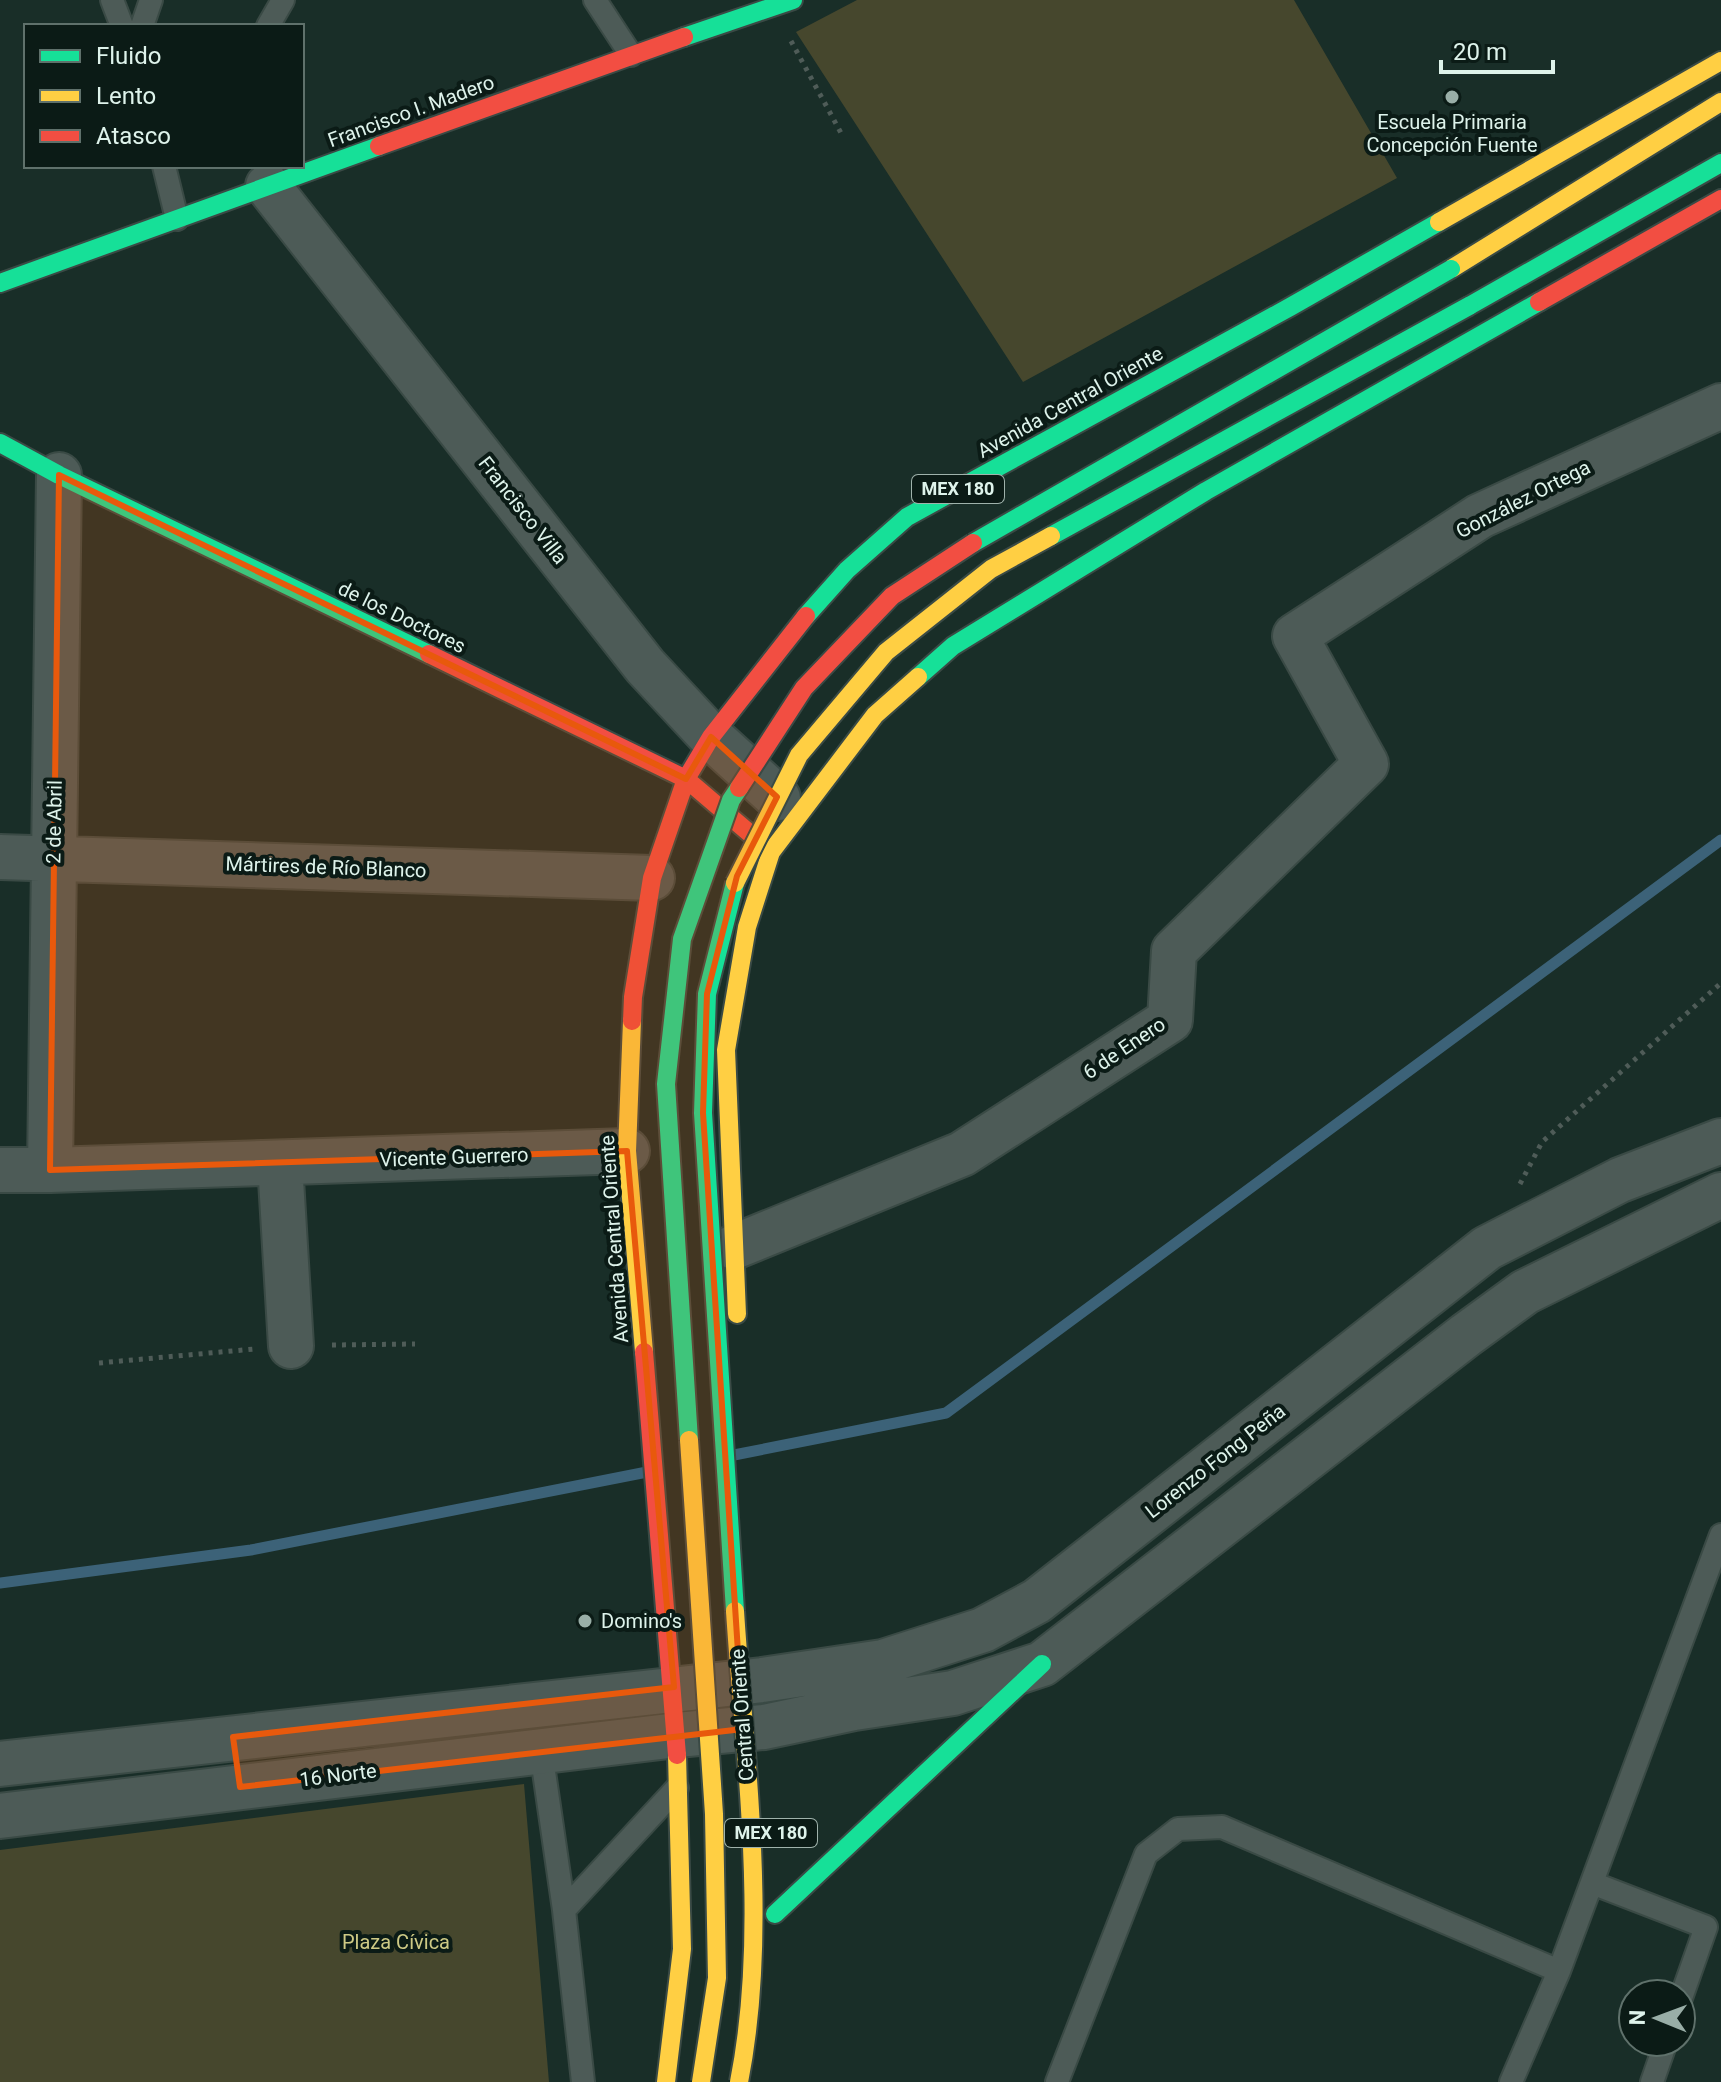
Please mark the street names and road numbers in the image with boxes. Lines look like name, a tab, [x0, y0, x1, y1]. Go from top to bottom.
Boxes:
street label: Francisco I. Madero	[324, 70, 498, 152]
street label: Avenida Central Oriente	[973, 341, 1167, 463]
street label: Francisco Villa	[474, 451, 572, 569]
street label: González Ortega	[1452, 455, 1594, 543]
road number: MEX 180	[912, 475, 1004, 503]
street label: de los Doctores	[334, 576, 470, 658]
street label: 2 de Abril	[41, 780, 67, 864]
street label: Mártires de Río Blanco	[225, 851, 427, 883]
street label: 6 de Enero	[1078, 1012, 1170, 1084]
street label: Avenida Central Oriente	[595, 1134, 633, 1344]
street label: Vicente Guerrero	[379, 1142, 529, 1172]
street label: Lorenzo Fong Peña	[1140, 1399, 1290, 1523]
street label: Central Oriente	[725, 1648, 759, 1782]
street label: 16 Norte	[298, 1758, 378, 1792]
road number: MEX 180	[725, 1819, 817, 1847]

